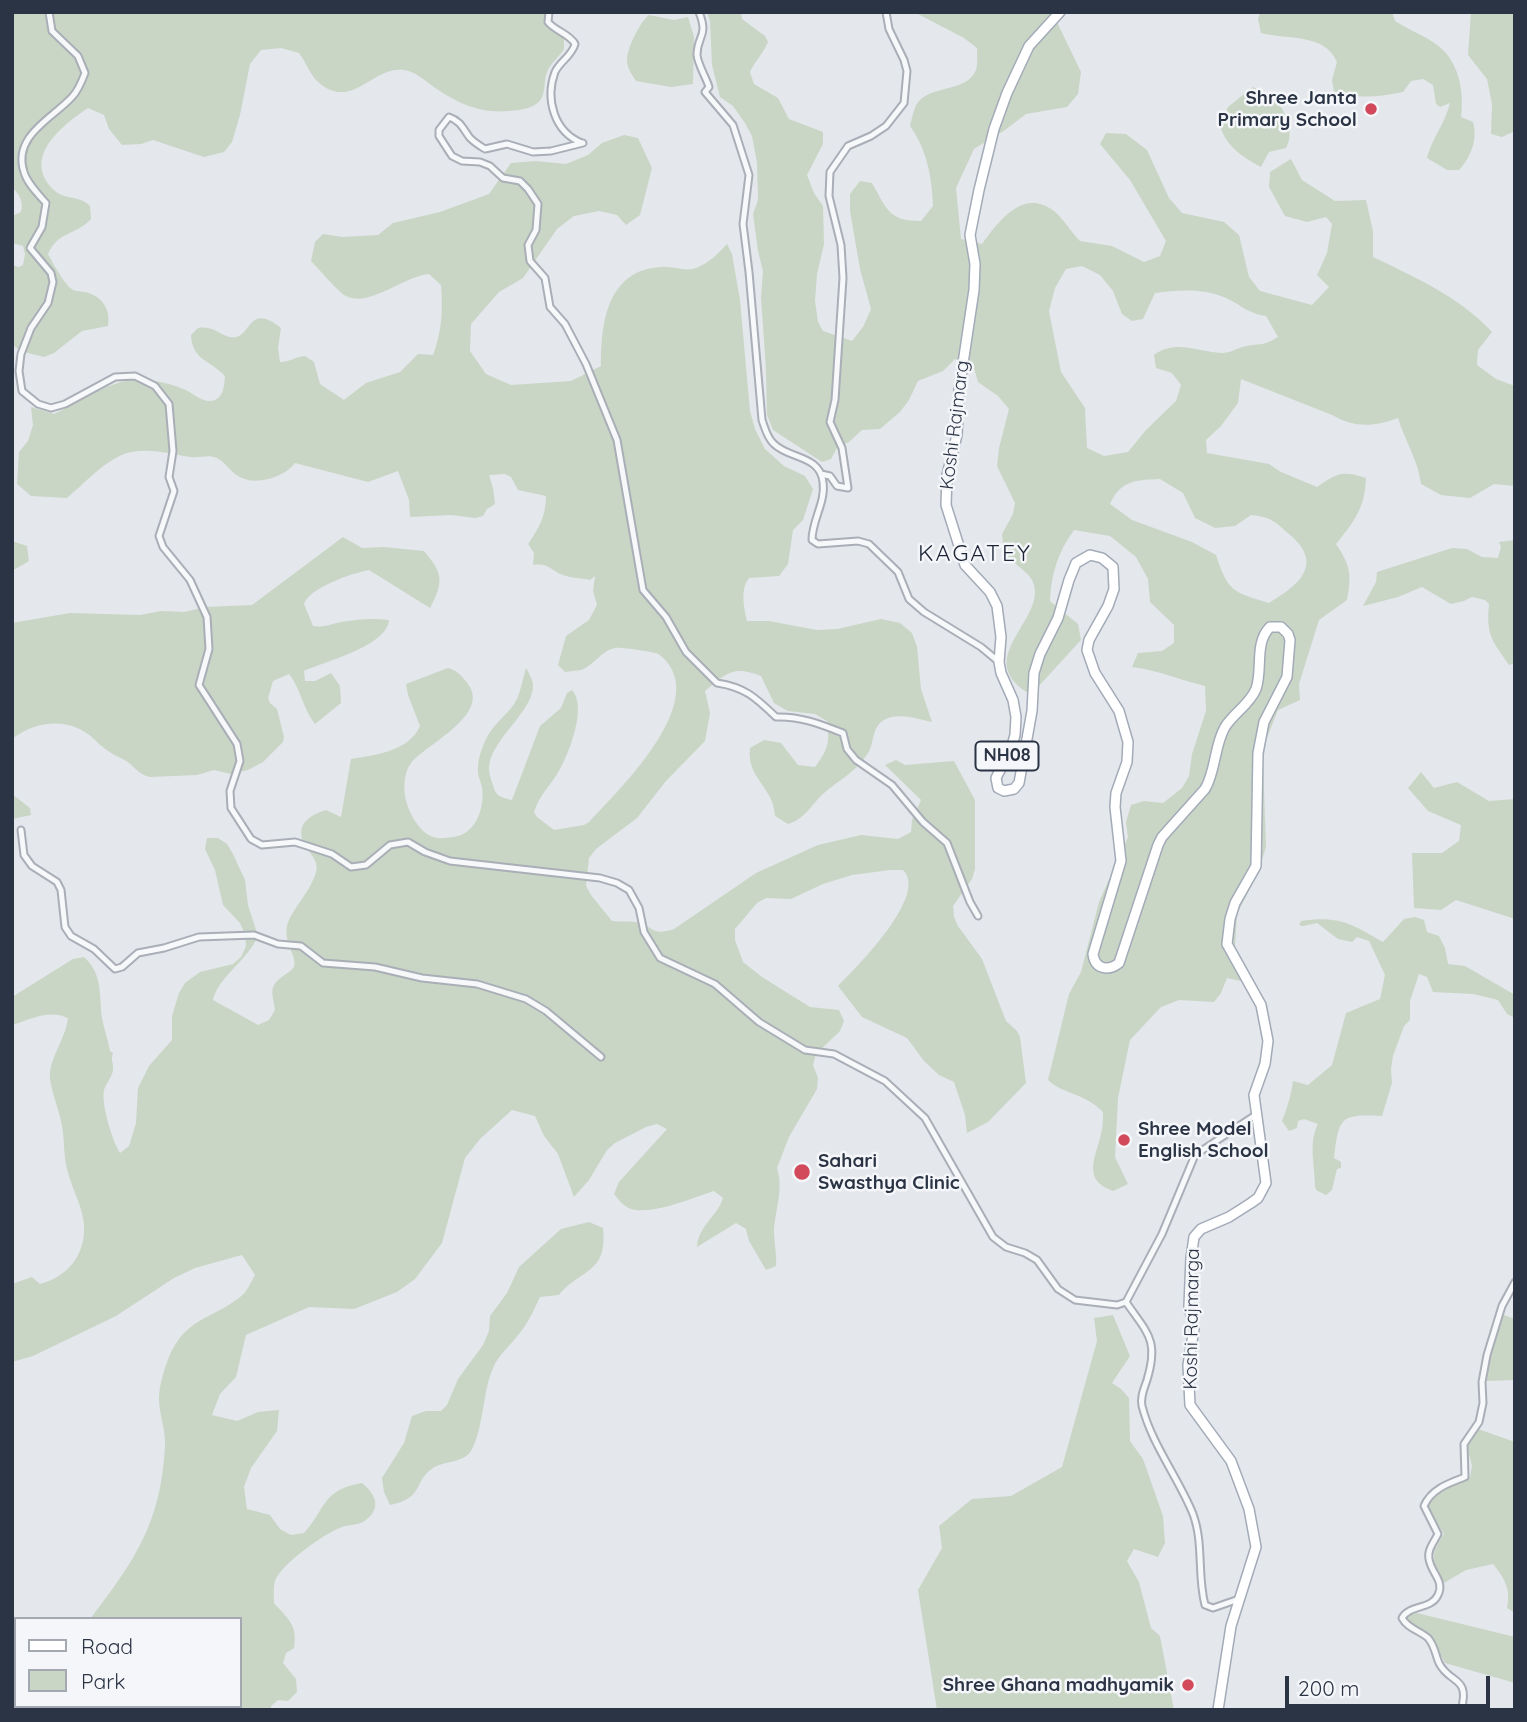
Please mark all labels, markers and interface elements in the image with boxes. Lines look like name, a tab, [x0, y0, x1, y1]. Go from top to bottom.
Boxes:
place label: Shree Janta Primary School	[1217, 87, 1357, 131]
marker: Shree Janta Primary School	[1363, 101, 1379, 117]
street label: Koshi Rajmarg	[936, 359, 974, 491]
district label: KAGATEY	[919, 540, 1031, 568]
road number: NH08	[976, 742, 1038, 770]
place label: Shree Model English School	[1138, 1118, 1269, 1162]
marker: Shree Model English School	[1116, 1132, 1132, 1148]
place label: Sahari Swasthya Clinic	[818, 1150, 960, 1194]
marker: Sahari Swasthya Clinic	[792, 1162, 812, 1182]
street label: Koshi Rajmarga	[1179, 1248, 1205, 1390]
legend	[14, 1617, 242, 1708]
text: Road	[81, 1633, 133, 1659]
scale bar	[1289, 1662, 1494, 1706]
text: Park	[81, 1668, 125, 1694]
place label: Shree Ghana madhyamik	[943, 1674, 1174, 1696]
text: 200 m	[1298, 1675, 1360, 1701]
marker: Shree Ghana madhyamik	[1180, 1677, 1196, 1693]

